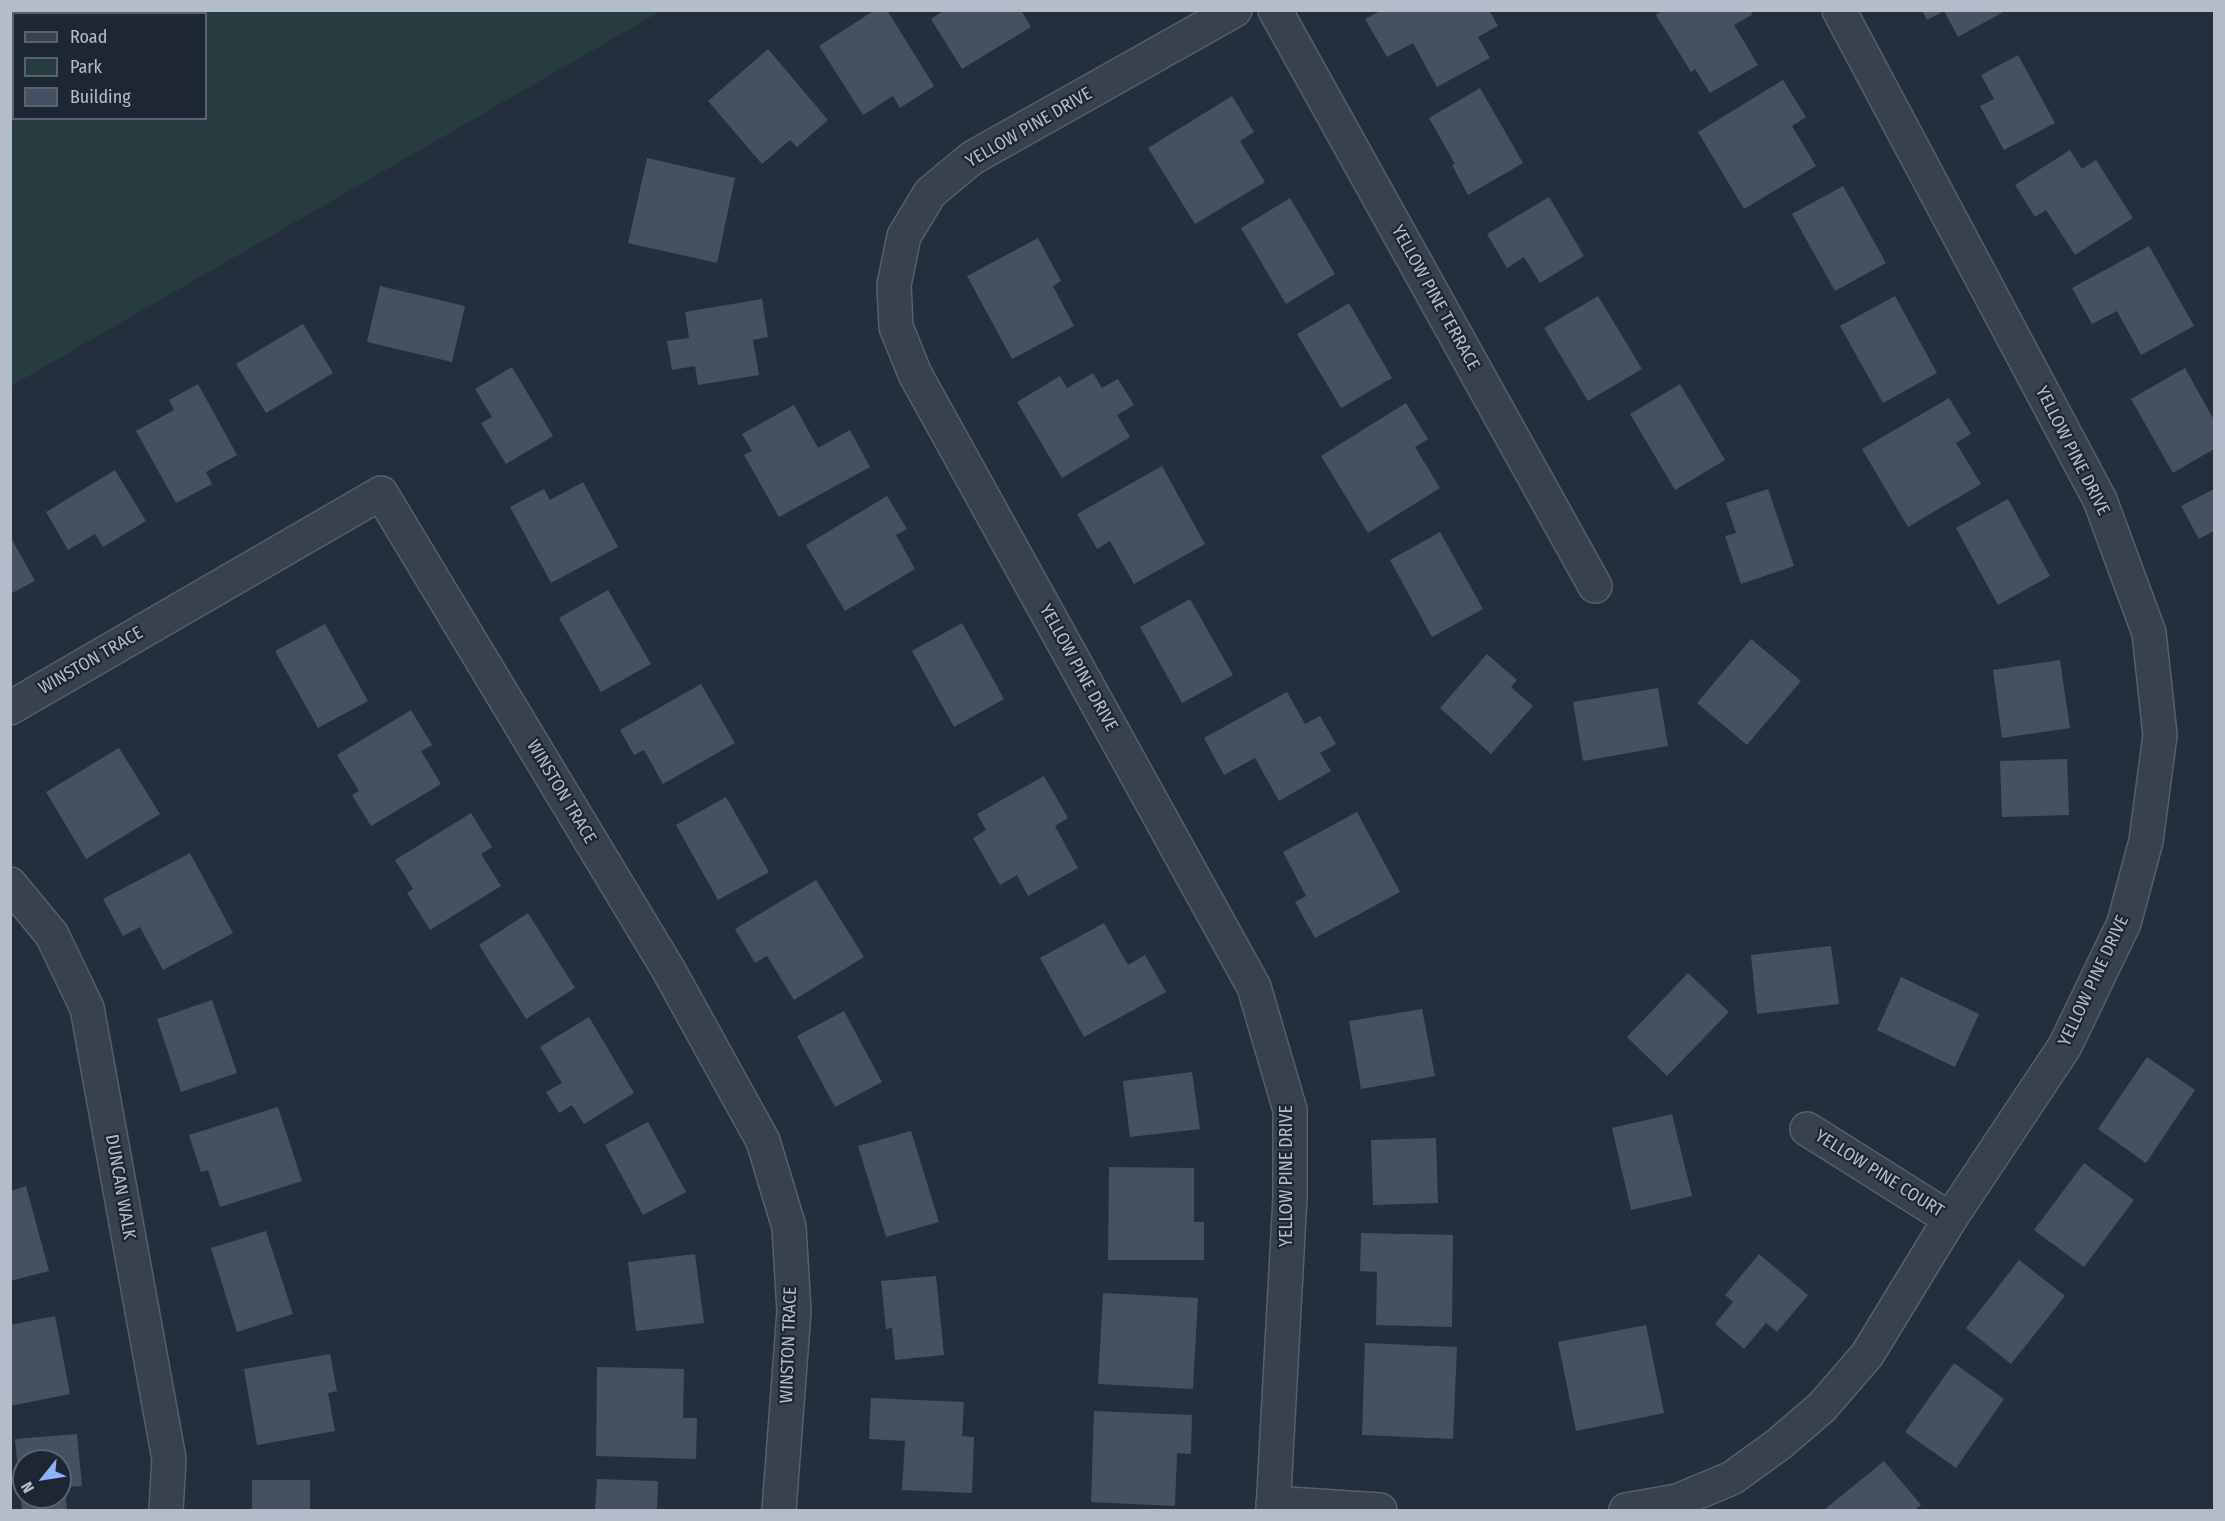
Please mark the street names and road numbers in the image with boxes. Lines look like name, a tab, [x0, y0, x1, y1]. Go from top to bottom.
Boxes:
street label: YELLOW PINE DRIVE	[962, 83, 1096, 173]
street label: YELLOW PINE TERRACE	[1386, 222, 1484, 374]
street label: YELLOW PINE DRIVE	[2030, 383, 2114, 519]
street label: YELLOW PINE DRIVE	[1034, 601, 1122, 735]
street label: WINSTON TRACE	[35, 622, 147, 700]
street label: WINSTON TRACE	[522, 736, 600, 848]
street label: YELLOW PINE DRIVE	[2054, 912, 2134, 1050]
street label: YELLOW PINE DRIVE	[1276, 1105, 1298, 1247]
street label: YELLOW PINE COURT	[1811, 1126, 1947, 1222]
street label: DUNCAN WALK	[100, 1133, 140, 1241]
street label: WINSTON TRACE	[776, 1286, 802, 1404]

